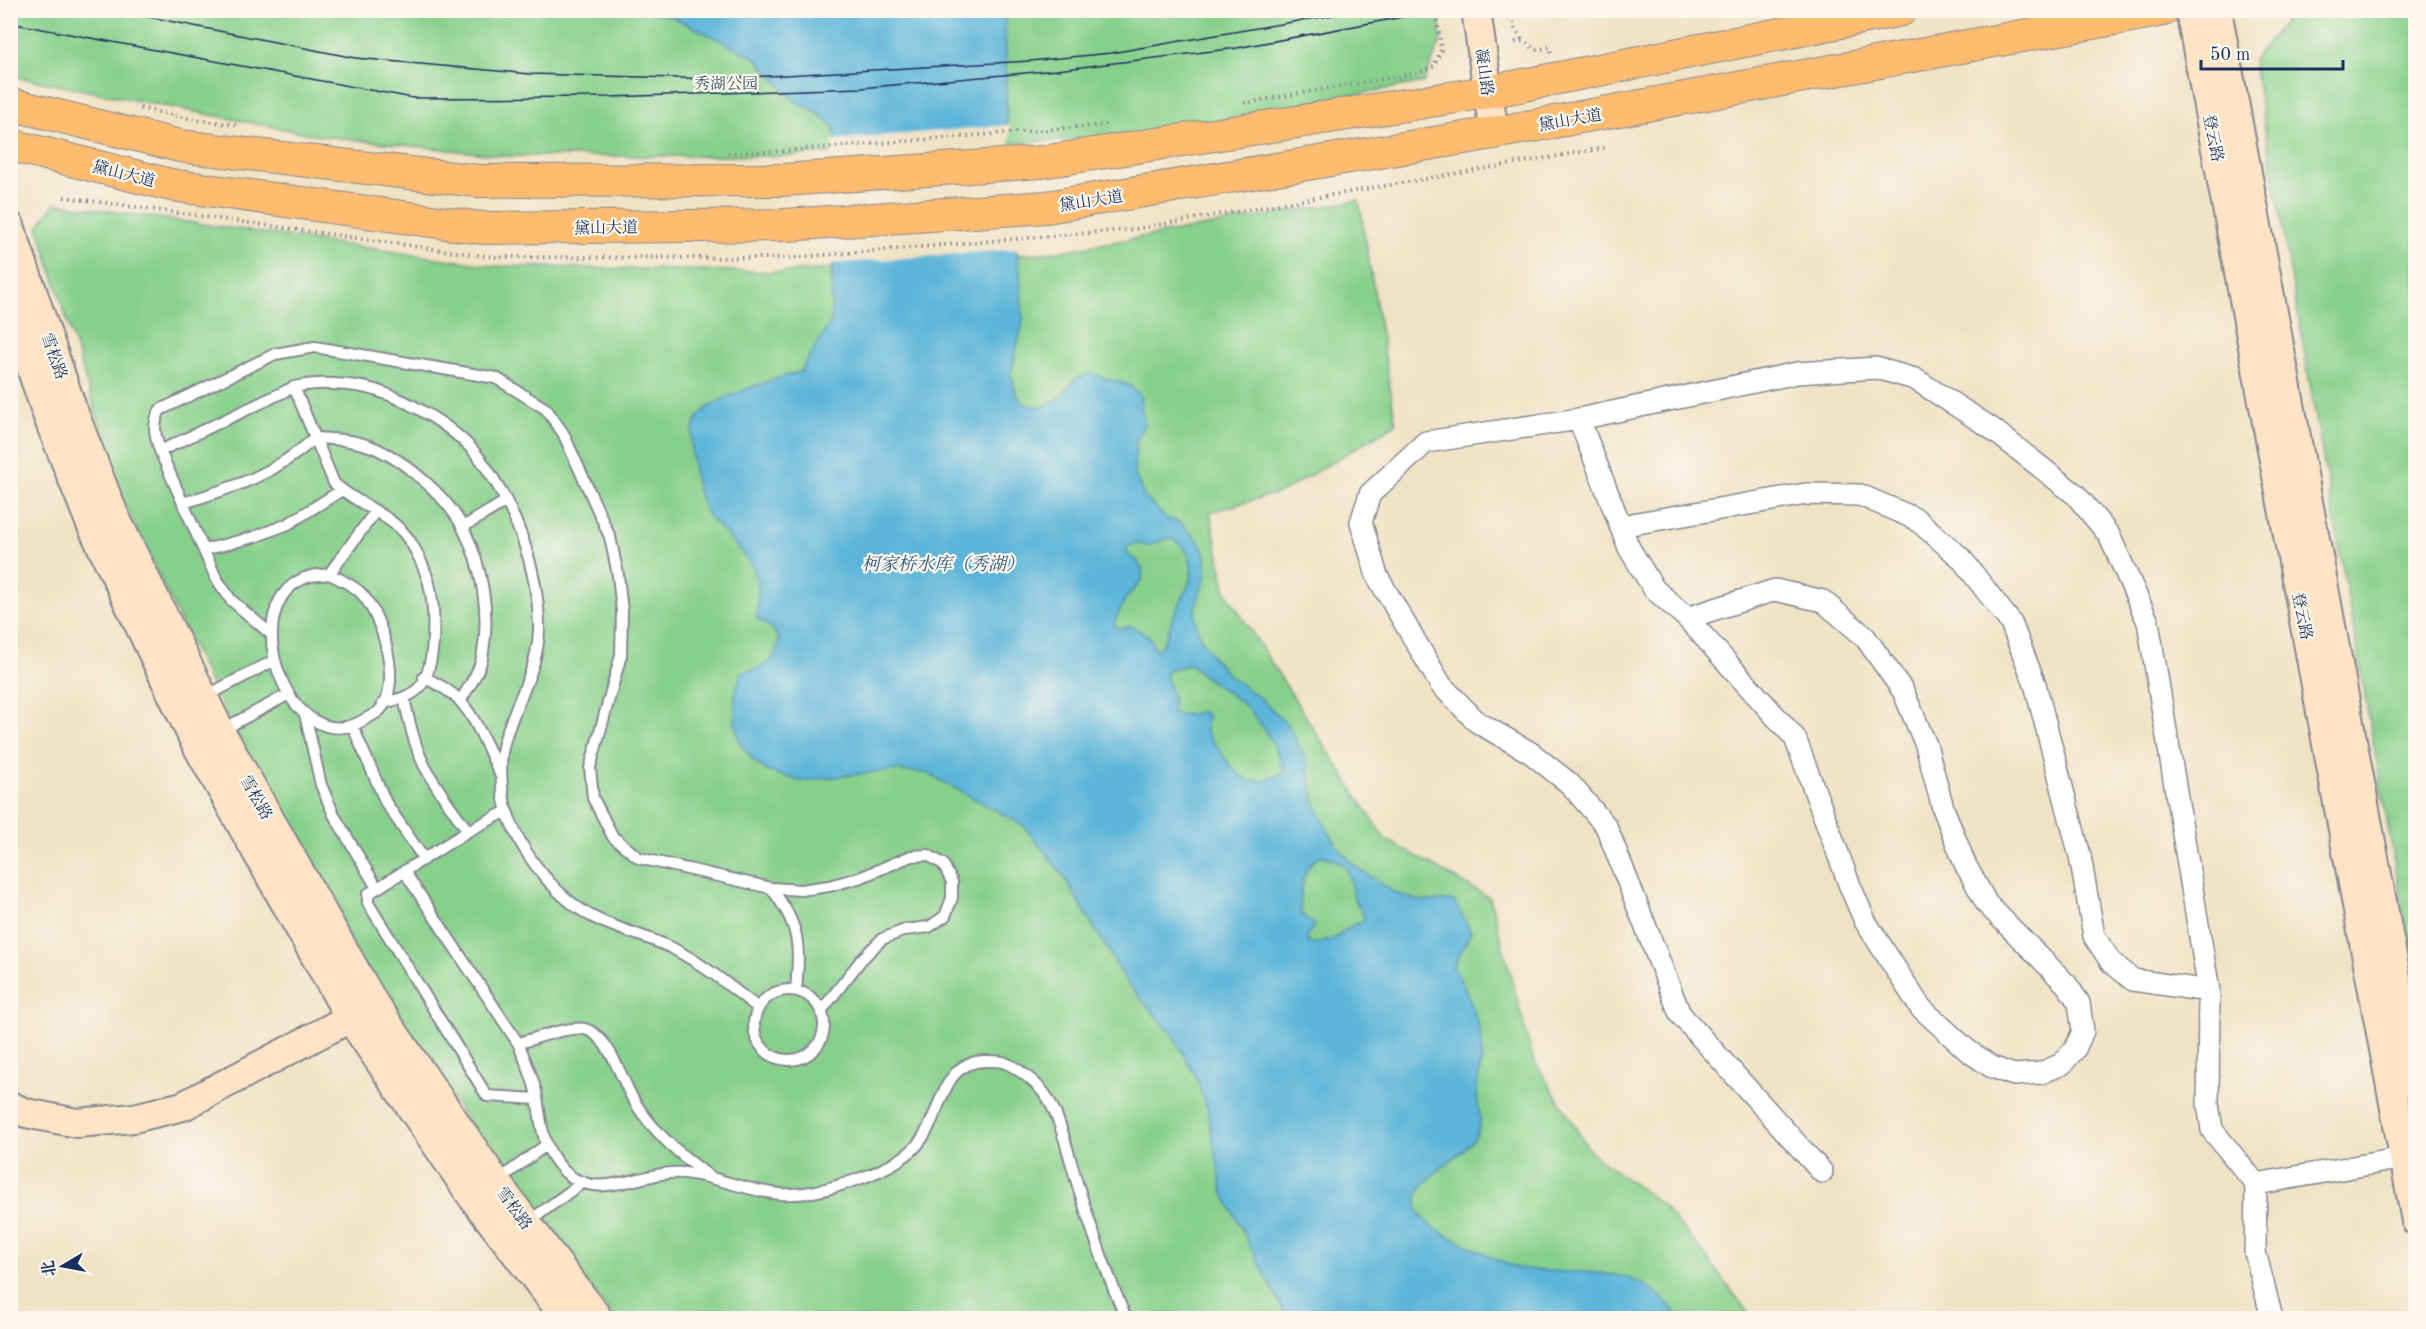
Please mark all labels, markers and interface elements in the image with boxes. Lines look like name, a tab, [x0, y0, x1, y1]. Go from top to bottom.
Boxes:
scale bar	[2201, 33, 2344, 71]
text: 50 m	[2210, 46, 2250, 64]
street label: 凝山路	[1472, 47, 1496, 97]
park label: 秀湖公园	[694, 75, 758, 93]
street label: 黛山大道	[1537, 106, 1603, 134]
street label: 登云路	[2200, 113, 2226, 163]
street label: 黛山大道	[91, 157, 157, 190]
street label: 黛山大道	[1058, 187, 1124, 215]
street label: 黛山大道	[574, 218, 638, 238]
street label: 雪松路	[38, 331, 70, 382]
water label: 柯家桥水库（秀湖）	[862, 554, 1024, 574]
street label: 登云路	[2289, 591, 2315, 641]
street label: 雪松路	[237, 772, 276, 823]
street label: 雪松路	[493, 1184, 536, 1233]
north arrow	[33, 1236, 93, 1296]
text: 北	[39, 1259, 59, 1278]

